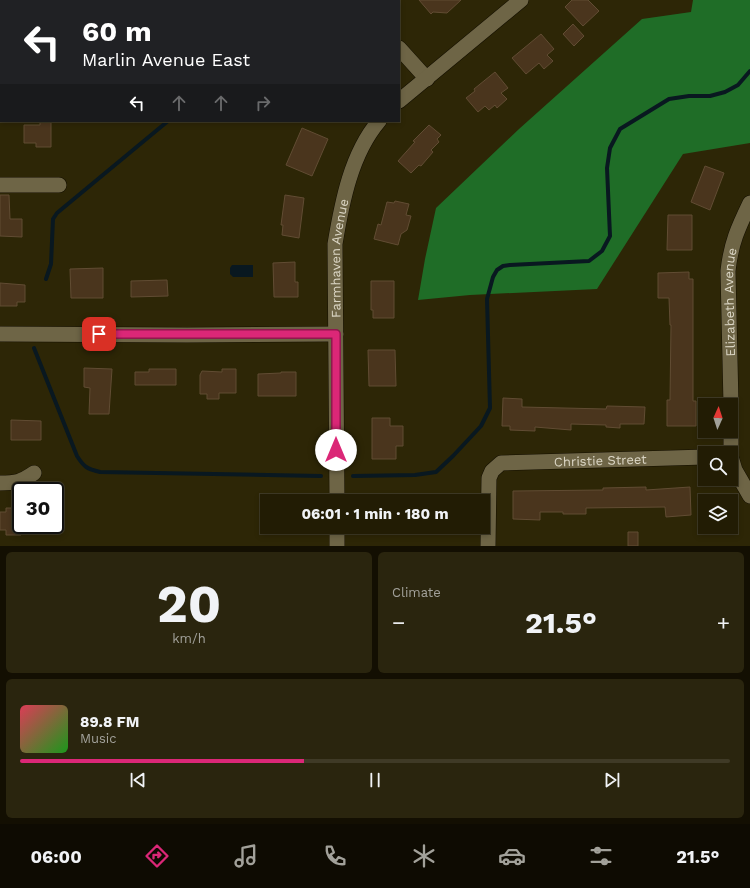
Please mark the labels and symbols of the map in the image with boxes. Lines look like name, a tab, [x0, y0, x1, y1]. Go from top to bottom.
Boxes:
street label: Farmhaven Avenue	[328, 197, 352, 318]
street label: Elizabeth Avenue	[721, 246, 740, 357]
pin	[82, 317, 116, 351]
north arrow	[698, 398, 738, 438]
position arrow	[315, 429, 357, 471]
street label: Christie Street	[554, 452, 647, 469]
speed limit sign: 30	[12, 482, 64, 534]

